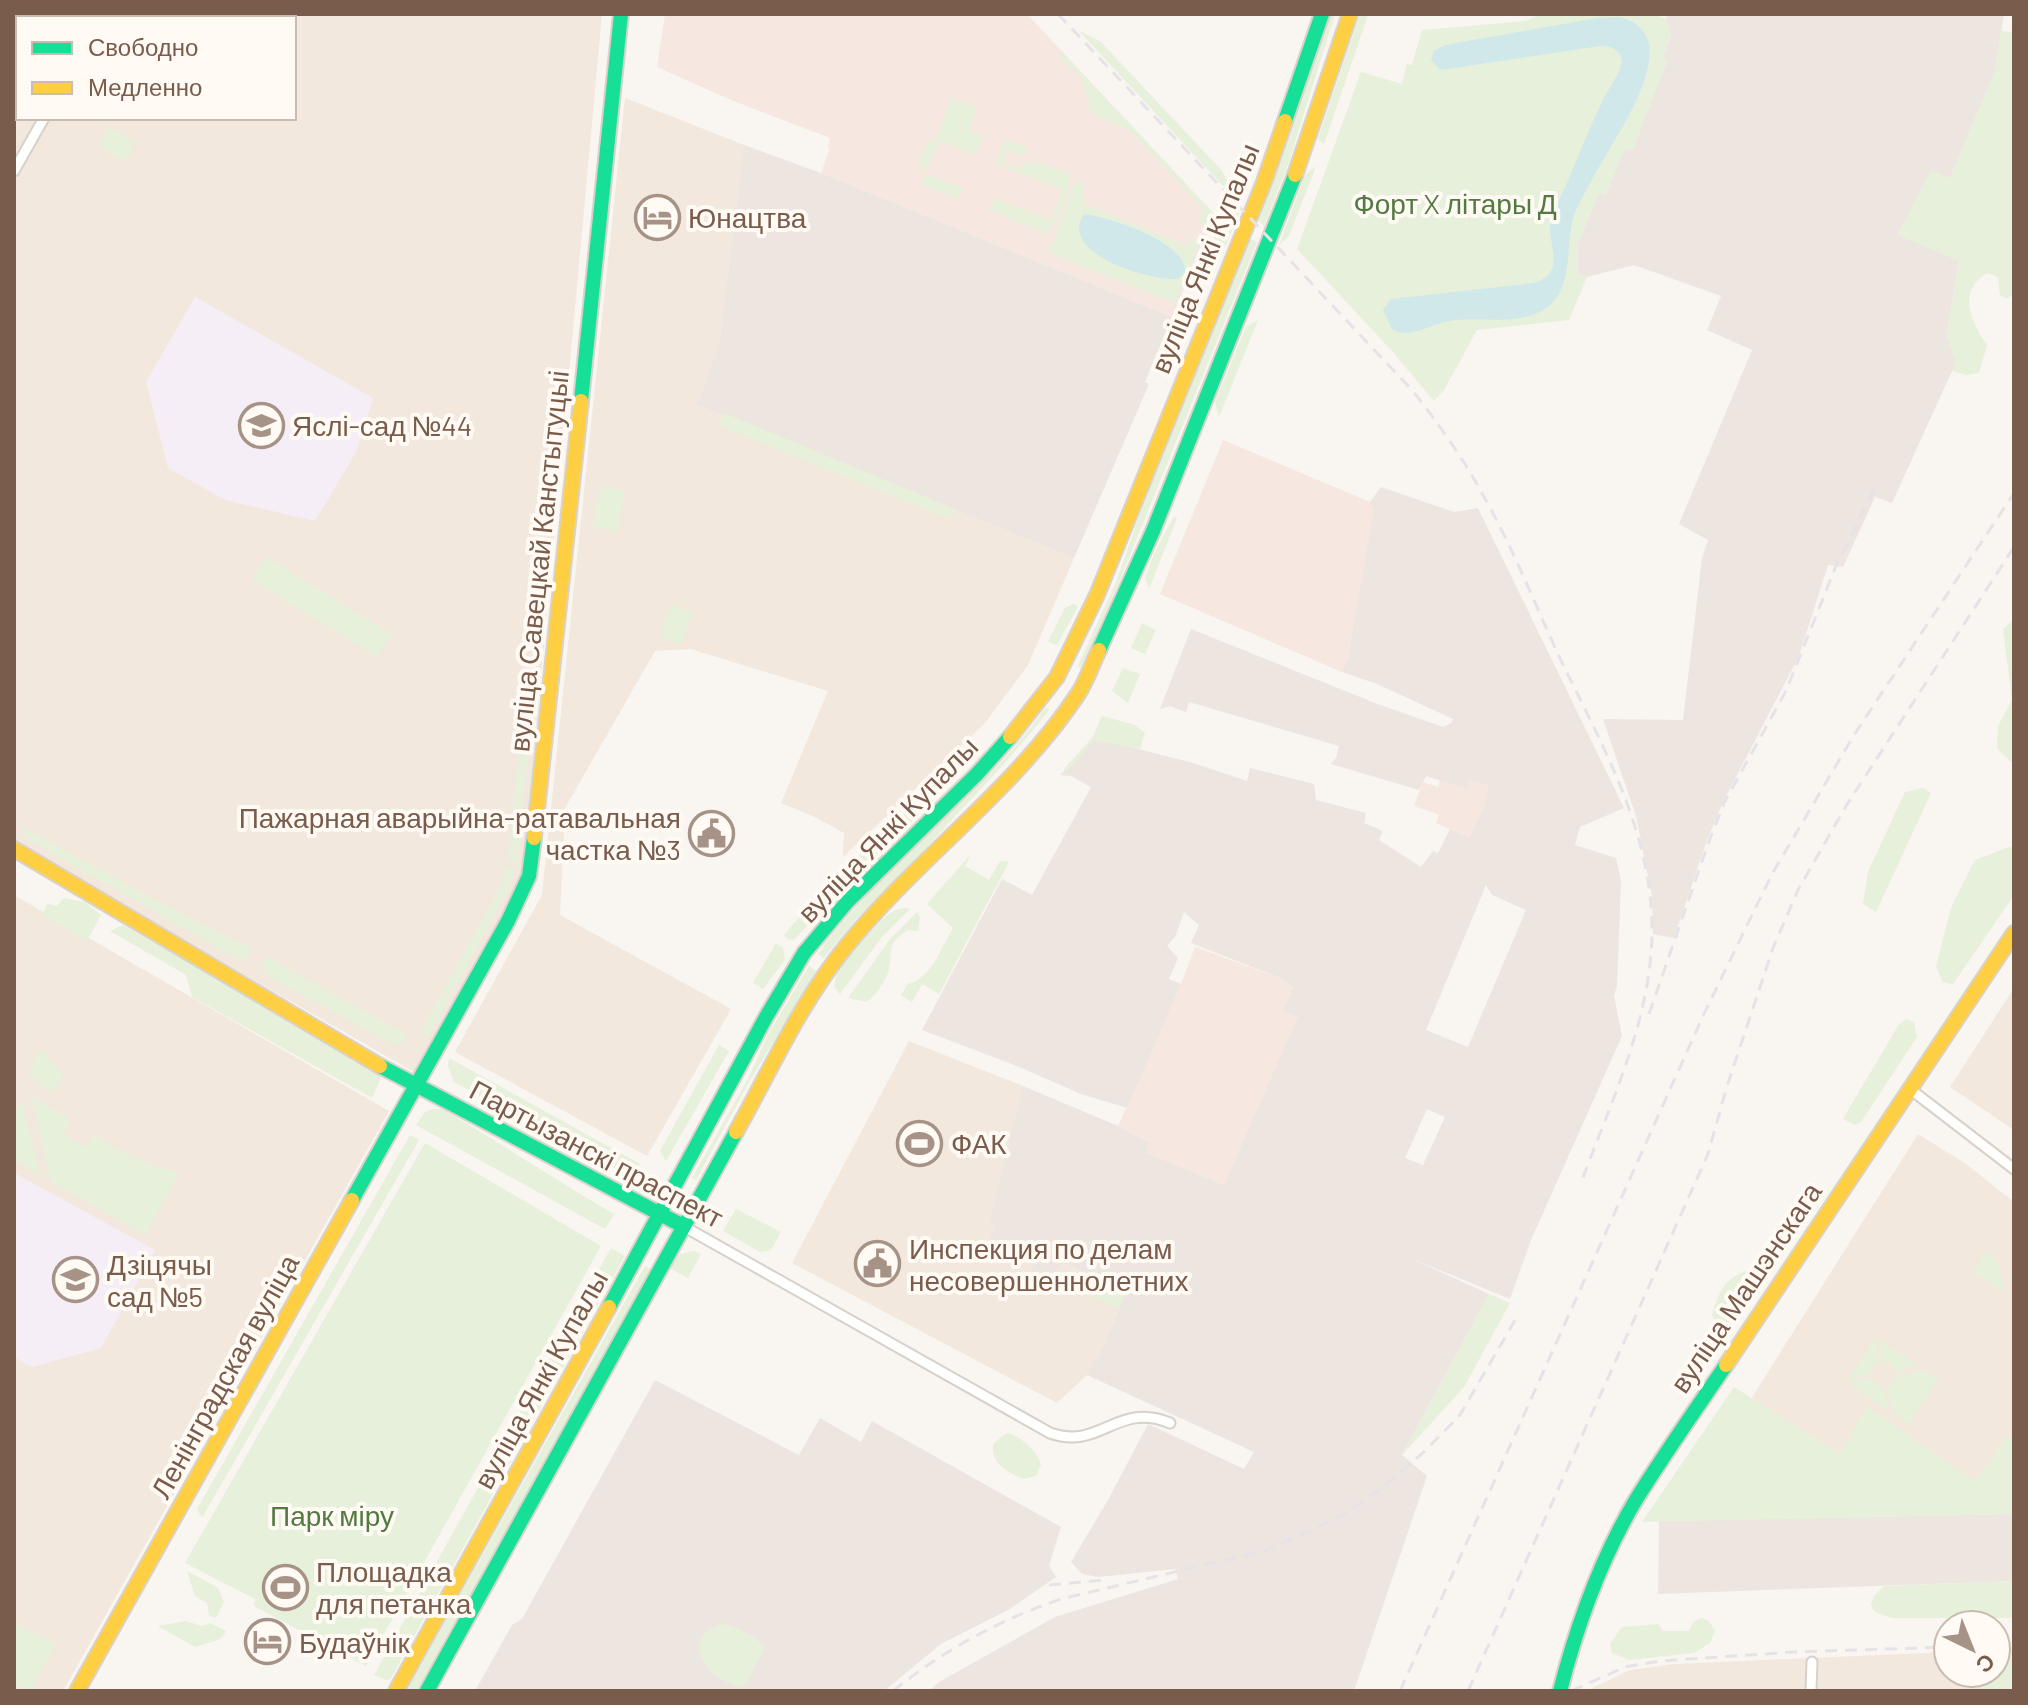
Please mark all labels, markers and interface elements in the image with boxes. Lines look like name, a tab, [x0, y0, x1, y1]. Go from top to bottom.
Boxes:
legend	[16, 16, 296, 120]
text: Свободно	[88, 32, 198, 61]
text: Медленно	[88, 72, 202, 101]
street label: вуліца Янкі Купалы	[1142, 138, 1266, 378]
park label: Форт X літары Д	[1353, 186, 1557, 220]
hotel icon: Юнацтва	[633, 193, 681, 241]
place label: Юнацтва	[688, 200, 807, 234]
street label: вуліца Савецкай Канстытуцыі	[501, 369, 575, 753]
school or university icon: Яслі-сад №44	[237, 401, 285, 449]
place label: Яслі-сад №44	[292, 408, 472, 442]
street label: вуліца Янкі Купалы	[790, 729, 984, 929]
place label: Пажарная аварыйна-ратавальная частка №3	[239, 800, 681, 866]
public building icon: Пажарная аварыйна-ратавальная частка №3	[688, 809, 736, 857]
street label: Партызанскі праспект	[465, 1072, 730, 1234]
sports icon: ФАК	[896, 1119, 944, 1167]
place label: ФАК	[951, 1126, 1007, 1160]
street label: вуліца Машэнскага	[1662, 1175, 1828, 1399]
place label: Инспекция по делам несовершеннолетних	[909, 1231, 1188, 1297]
public building icon: Инспекция по делам несовершеннолетних	[854, 1240, 902, 1288]
place label: Дзіцячы сад №5	[107, 1247, 212, 1313]
street label: Ленінградская вуліца	[143, 1248, 305, 1504]
school or university icon: Дзіцячы сад №5	[52, 1256, 100, 1304]
street label: вуліца Янкі Купалы	[466, 1264, 614, 1494]
park label: Парк міру	[270, 1498, 394, 1532]
place label: Площадка для петанка	[316, 1554, 472, 1620]
sports icon: Площадка для петанка	[261, 1563, 309, 1611]
north arrow	[1932, 1609, 2012, 1689]
hotel icon: Будаўнік	[244, 1618, 292, 1666]
place label: Будаўнік	[299, 1625, 410, 1659]
text: С	[1972, 1649, 2001, 1679]

